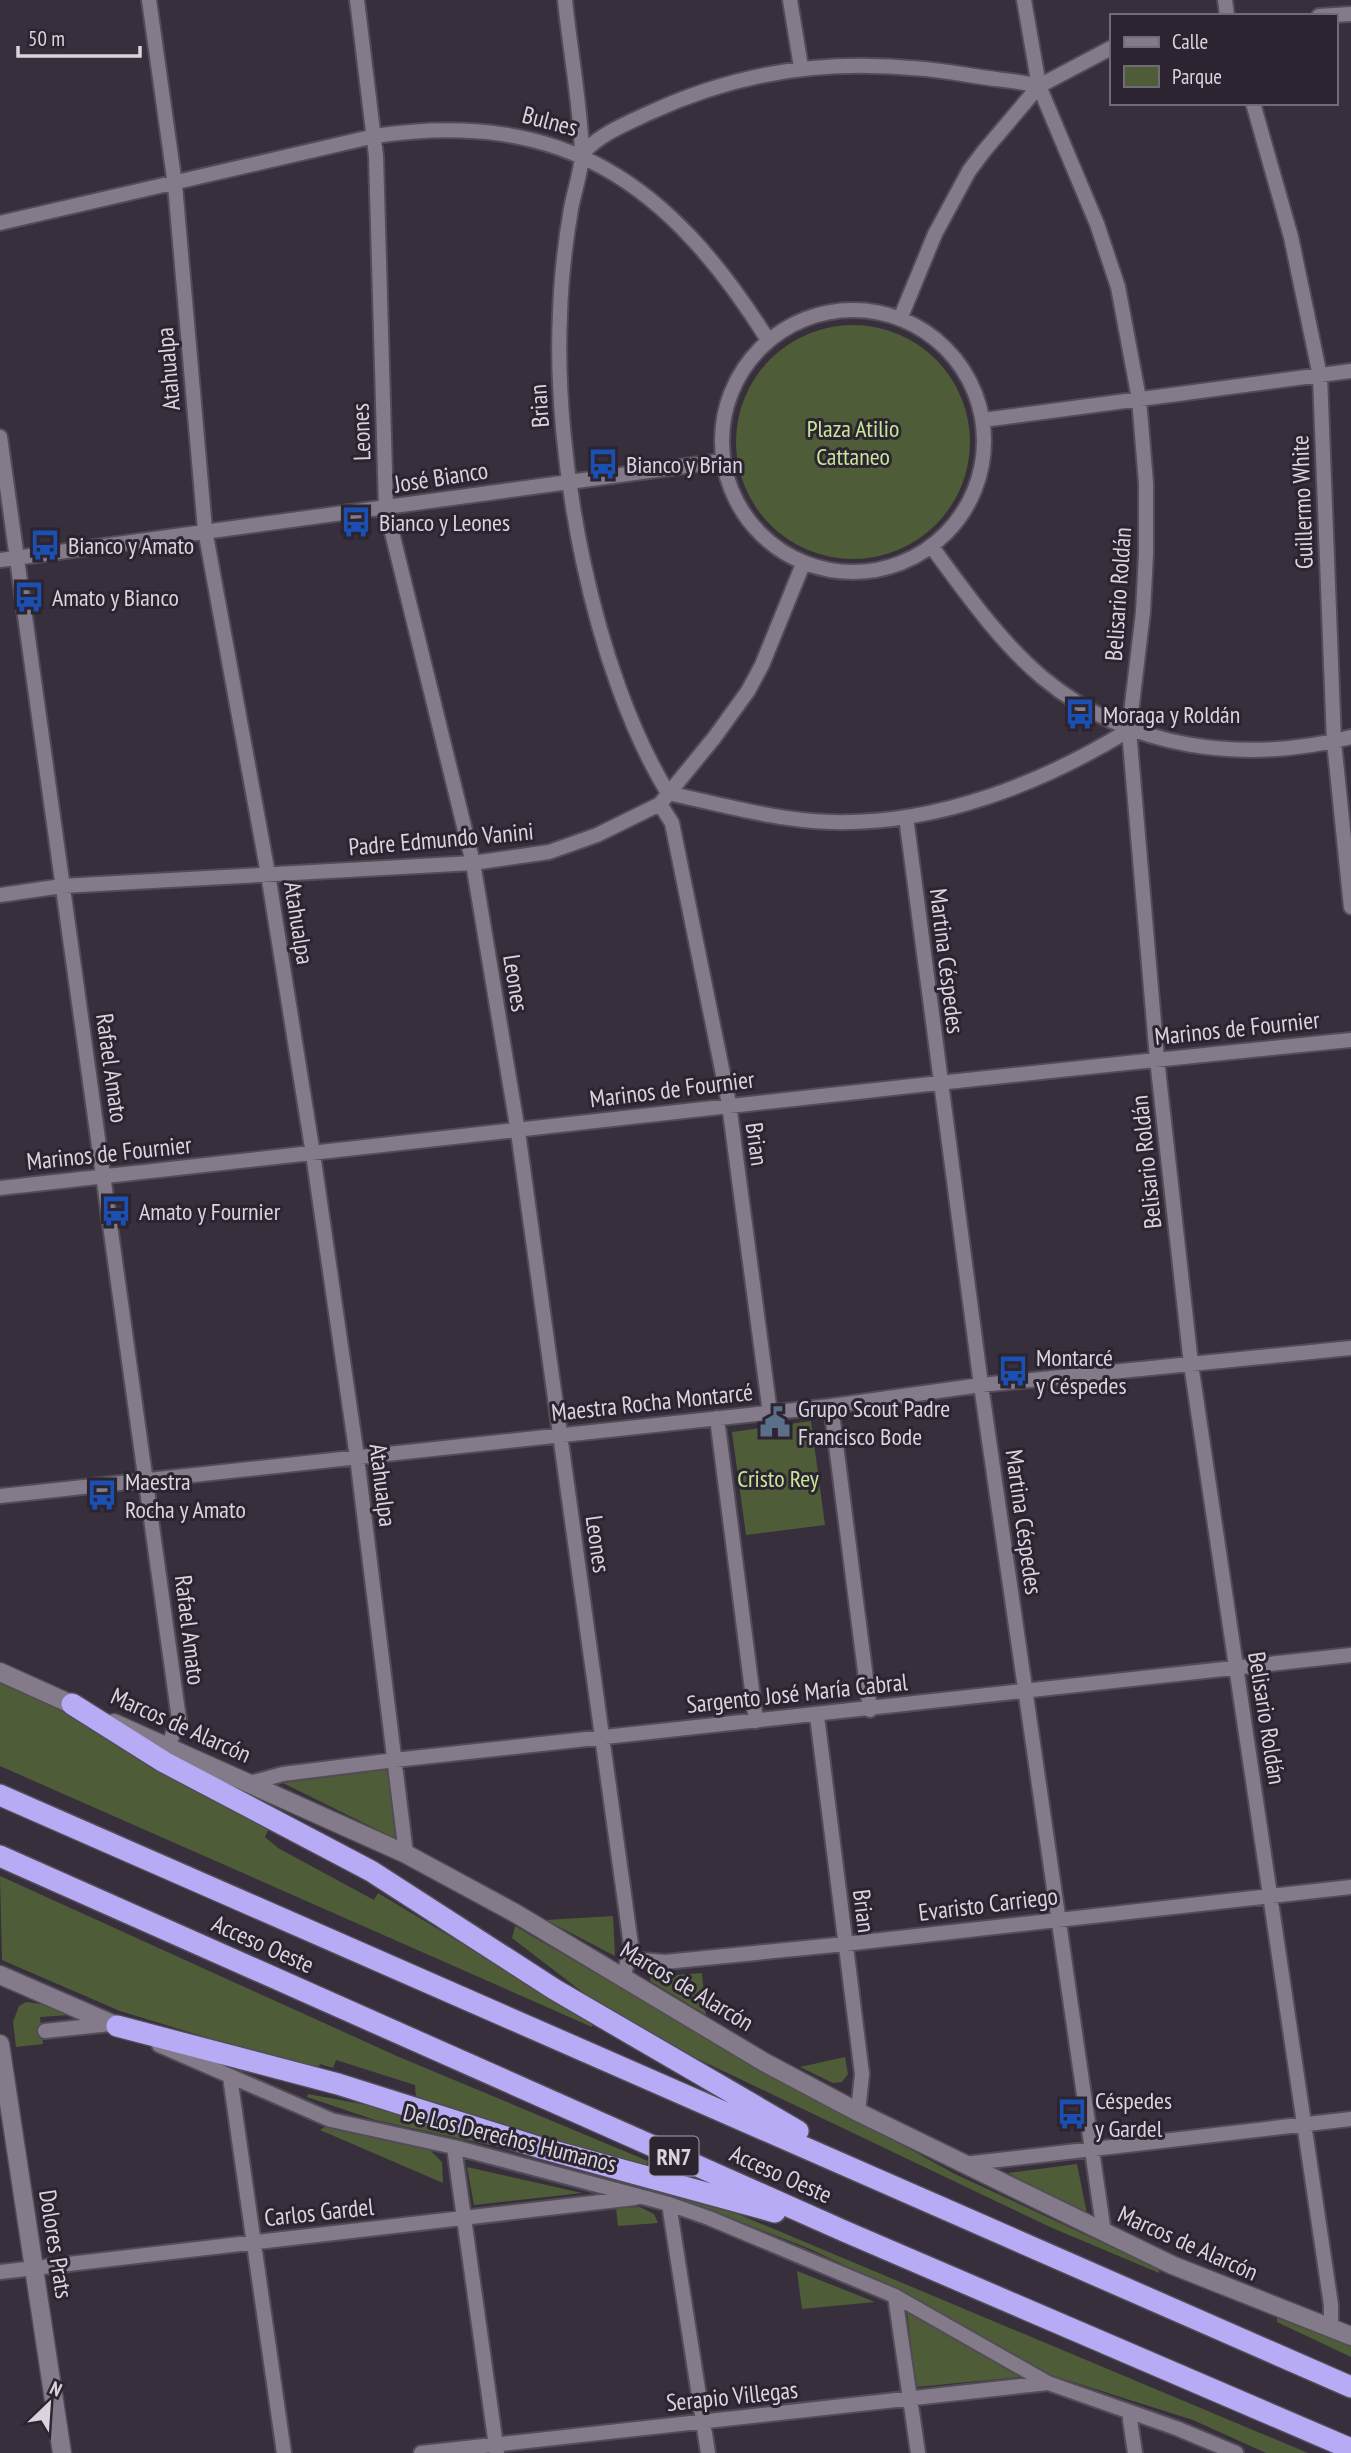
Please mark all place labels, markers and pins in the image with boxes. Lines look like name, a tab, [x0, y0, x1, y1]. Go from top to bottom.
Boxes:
bus stop icon: Bianco y Brian	[586, 447, 620, 481]
place label: Bianco y Brian	[626, 449, 743, 480]
bus stop icon: Bianco y Leones	[339, 505, 373, 539]
place label: Bianco y Leones	[379, 507, 510, 538]
bus stop icon: Bianco y Amato	[28, 528, 62, 562]
place label: Bianco y Amato	[68, 530, 194, 561]
bus stop icon: Amato y Bianco	[12, 580, 46, 614]
place label: Amato y Bianco	[52, 582, 179, 613]
bus stop icon: Moraga y Roldán	[1063, 697, 1097, 731]
place label: Moraga y Roldán	[1103, 699, 1240, 730]
bus stop icon: Amato y Fournier	[99, 1194, 133, 1228]
place label: Amato y Fournier	[139, 1196, 281, 1227]
place label: Montarcé y Céspedes	[1036, 1342, 1127, 1401]
bus stop icon: Montarcé y Céspedes	[996, 1354, 1030, 1388]
place label: Grupo Scout Padre Francisco Bode	[798, 1393, 950, 1452]
public building icon: Grupo Scout Padre Francisco Bode	[758, 1405, 792, 1439]
place label: Maestra Rocha y Amato	[125, 1466, 246, 1525]
bus stop icon: Maestra Rocha y Amato	[85, 1478, 119, 1512]
place label: Céspedes y Gardel	[1095, 2085, 1172, 2144]
bus stop icon: Céspedes y Gardel	[1055, 2097, 1089, 2131]

